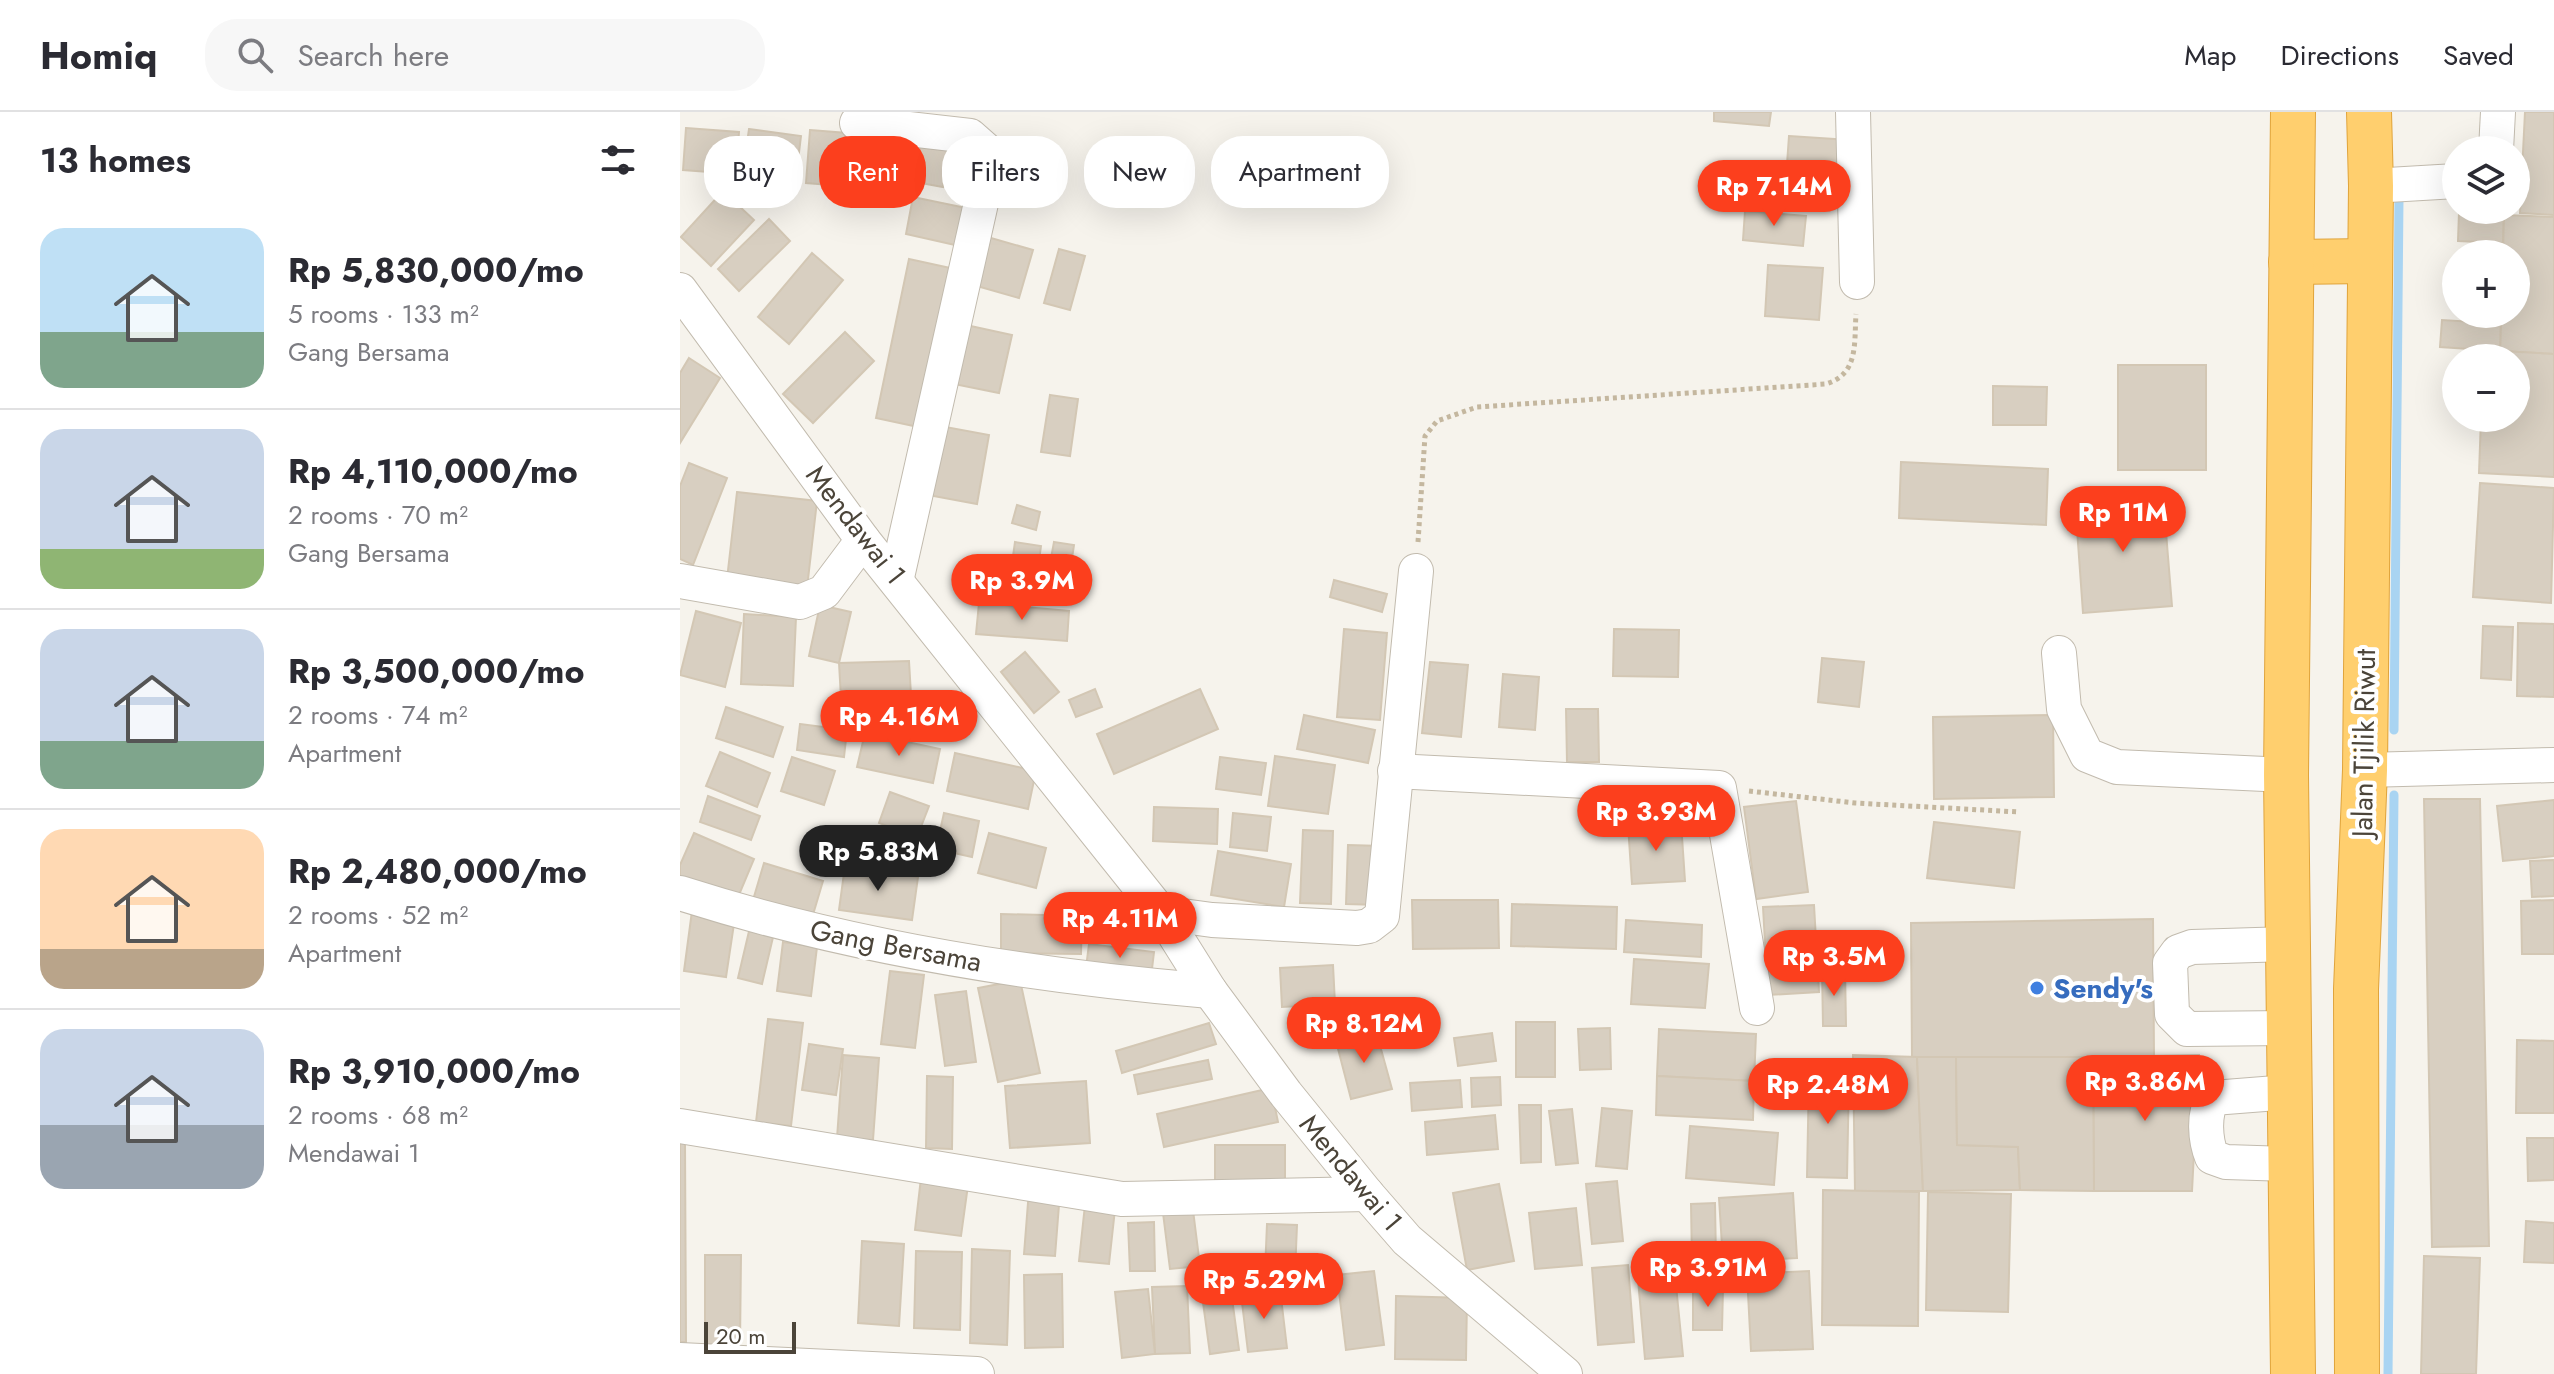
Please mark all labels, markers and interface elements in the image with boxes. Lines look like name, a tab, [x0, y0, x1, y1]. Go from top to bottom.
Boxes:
search box	[205, 19, 765, 91]
text: Homiq	[40, 28, 157, 83]
icon: search	[233, 33, 277, 77]
text: Search here	[297, 34, 449, 77]
text: Map	[2184, 35, 2236, 76]
text: Directions	[2280, 35, 2399, 76]
text: Saved	[2443, 35, 2514, 76]
text: 13 homes	[40, 136, 191, 185]
chip: Buy	[704, 136, 803, 208]
chip: Rent	[819, 136, 926, 208]
chip: Filters	[942, 136, 1068, 208]
chip: New	[1084, 136, 1195, 208]
chip: Apartment	[1211, 136, 1389, 208]
map controls	[2442, 136, 2530, 432]
button: layers	[2442, 136, 2530, 224]
icon: filters	[596, 138, 640, 182]
pin: Rp 7.14M	[1691, 160, 1857, 228]
text: Rp 7.14M	[1716, 167, 1832, 205]
button: +	[2442, 240, 2530, 328]
text: Rp 5,830,000/mo	[288, 246, 584, 295]
icon: home	[104, 260, 200, 356]
text: 5 rooms · 133 m²	[288, 295, 479, 333]
text: Gang Bersama	[288, 333, 450, 371]
button: −	[2442, 344, 2530, 432]
text: Rp 4,110,000/mo	[288, 447, 578, 496]
street label: Mendawai 1	[796, 456, 916, 594]
icon: home	[104, 461, 200, 557]
pin: Rp 11M	[2058, 486, 2188, 554]
text: Rp 11M	[2078, 493, 2168, 531]
text: 2 rooms · 70 m²	[288, 496, 468, 534]
text: Gang Bersama	[288, 534, 450, 572]
pin: Rp 3.9M	[948, 554, 1096, 622]
text: Rp 3.9M	[969, 561, 1075, 599]
text: Rp 3,500,000/mo	[288, 647, 585, 696]
street label: Jalan Tjilik Riwut	[2342, 648, 2386, 842]
icon: home	[104, 661, 200, 757]
pin: Rp 4.16M	[816, 690, 982, 758]
text: 2 rooms · 74 m²	[288, 696, 468, 734]
text: Rp 4.16M	[839, 697, 959, 735]
text: Apartment	[288, 734, 401, 772]
pin: Rp 3.93M	[1573, 785, 1739, 853]
text: Rp 3.93M	[1595, 792, 1717, 830]
pin: Rp 5.83M	[795, 825, 961, 893]
text: Rp 5.83M	[817, 832, 939, 870]
text: Rp 2,480,000/mo	[288, 847, 587, 896]
icon: home	[104, 861, 200, 957]
pin: Rp 4.11M	[1037, 892, 1203, 960]
text: 2 rooms · 52 m²	[288, 896, 468, 934]
text: Rp 4.11M	[1062, 899, 1178, 937]
street label: Gang Bersama	[807, 909, 985, 983]
pin: Rp 3.5M	[1760, 930, 1908, 998]
text: Apartment	[288, 934, 401, 972]
text: Rp 3.5M	[1782, 937, 1886, 975]
place label: Sendy's	[2053, 968, 2153, 1009]
marker: Sendy's	[2028, 979, 2046, 997]
pin: Rp 8.12M	[1281, 997, 1447, 1065]
text: Rp 8.12M	[1305, 1004, 1423, 1042]
text: Rp 3,910,000/mo	[288, 1047, 580, 1096]
pin: Rp 3.86M	[2062, 1055, 2228, 1123]
pin: Rp 2.48M	[1745, 1058, 1911, 1126]
icon: home	[104, 1061, 200, 1157]
text: Rp 3.86M	[2084, 1062, 2206, 1100]
text: Rp 2.48M	[1766, 1065, 1890, 1103]
text: 2 rooms · 68 m²	[288, 1096, 468, 1134]
street label: Mendawai 1	[1290, 1105, 1412, 1241]
text: Mendawai 1	[288, 1134, 420, 1172]
pin: Rp 3.91M	[1625, 1241, 1791, 1309]
text: Rp 3.91M	[1649, 1248, 1767, 1286]
pin: Rp 5.29M	[1181, 1253, 1347, 1321]
text: Rp 5.29M	[1202, 1260, 1326, 1298]
scale bar	[704, 1318, 796, 1354]
text: 20 m	[716, 1320, 765, 1352]

